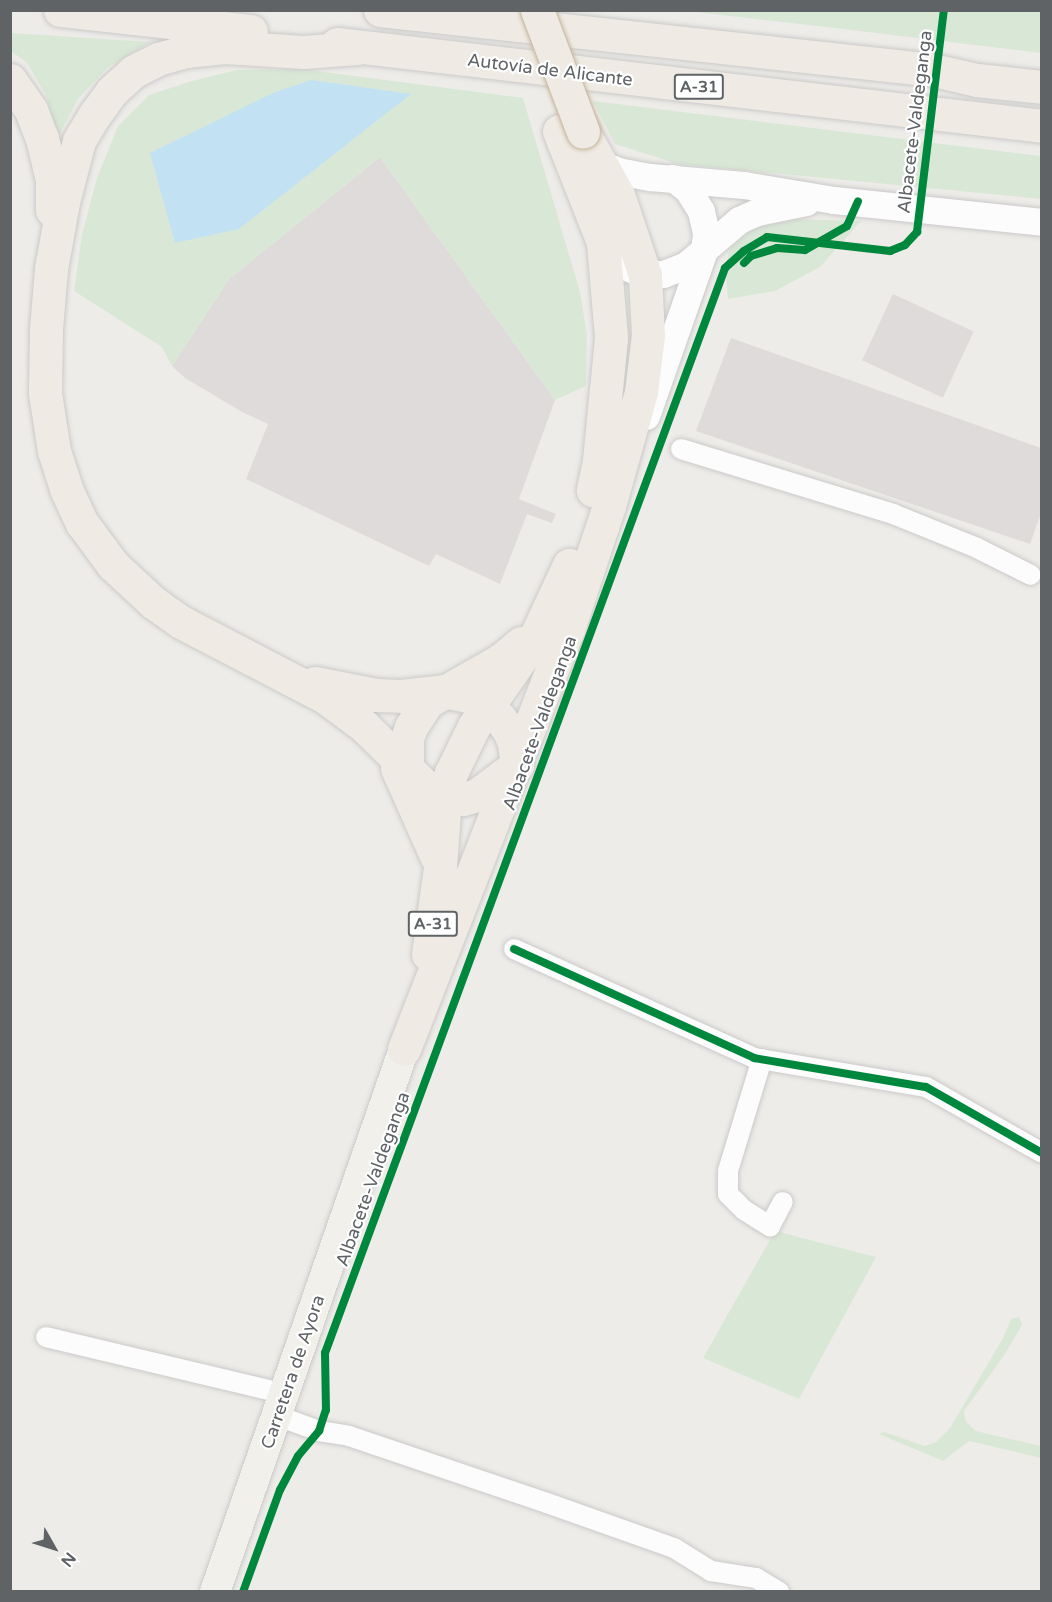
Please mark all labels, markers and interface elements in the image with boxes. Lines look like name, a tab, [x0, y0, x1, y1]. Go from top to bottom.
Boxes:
street label: Albacete-Valdeganga	[893, 29, 937, 215]
street label: Autovía de Alicante	[466, 49, 634, 91]
road number: A-31	[674, 74, 724, 100]
street label: Albacete-Valdeganga	[498, 633, 582, 813]
road number: A-31	[408, 911, 458, 937]
street label: Albacete-Valdeganga	[331, 1089, 415, 1269]
street label: Carretera de Ayora	[257, 1292, 329, 1452]
north arrow	[24, 1518, 84, 1578]
text: N	[56, 1548, 80, 1571]

